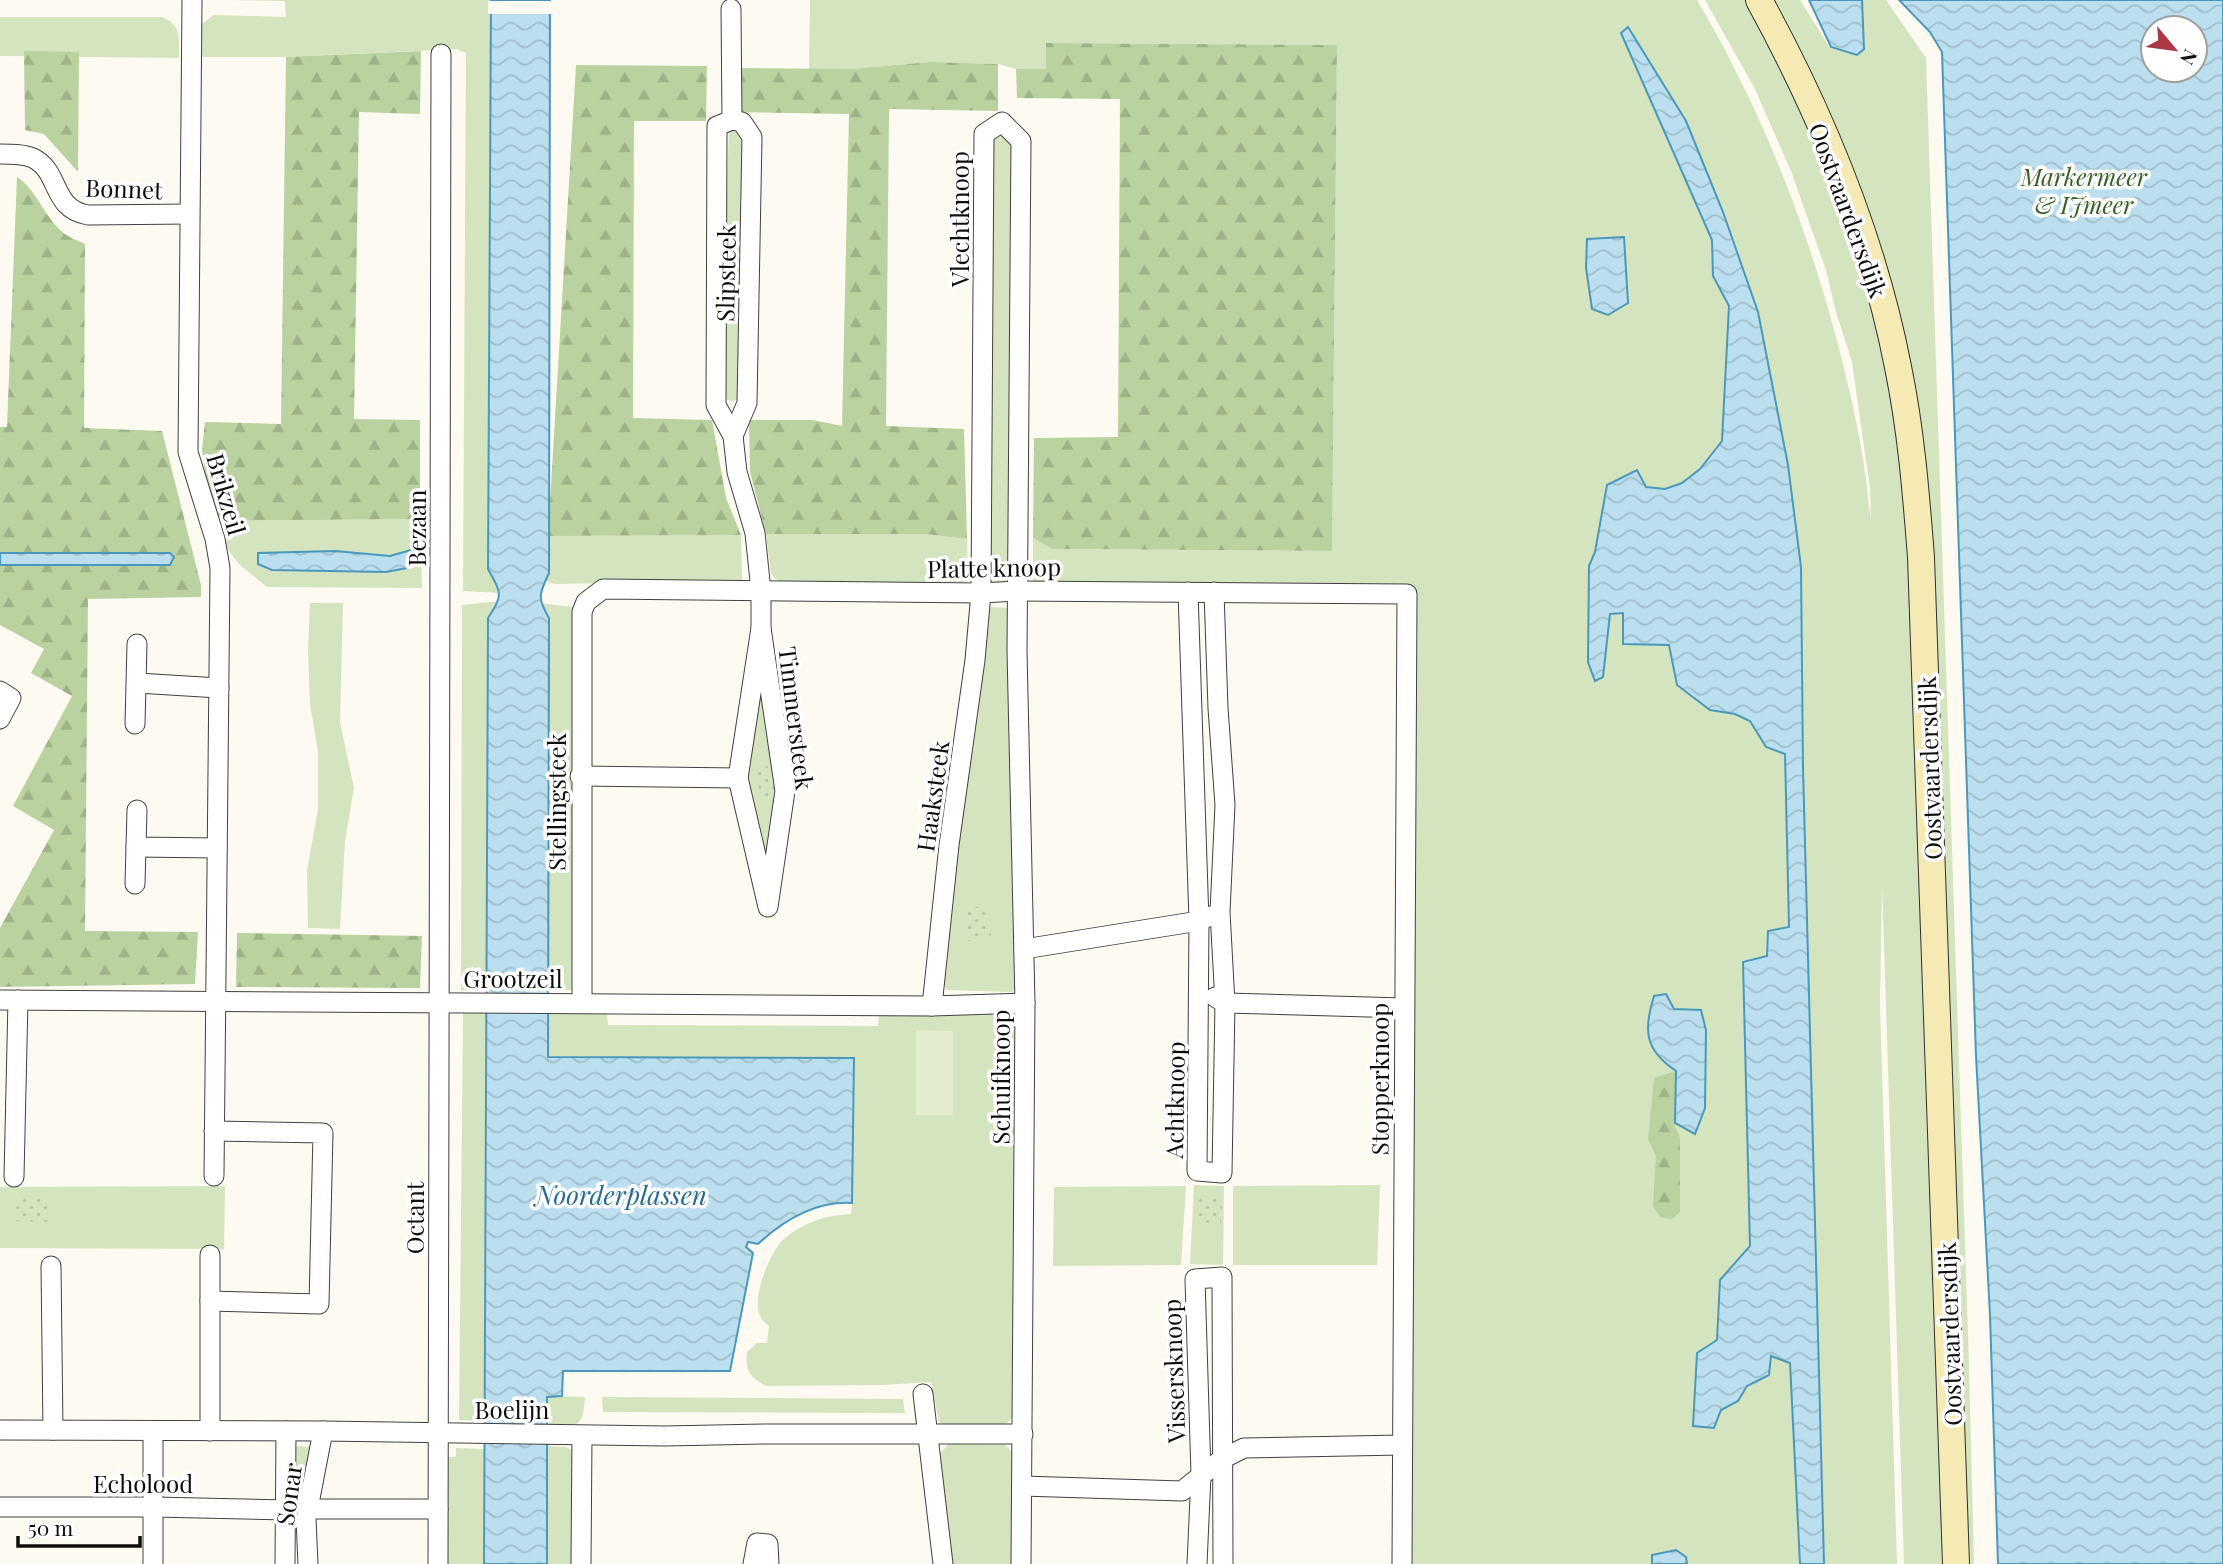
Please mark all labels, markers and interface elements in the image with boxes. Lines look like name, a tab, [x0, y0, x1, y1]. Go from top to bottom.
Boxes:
north arrow	[2139, 14, 2209, 84]
text: N	[2175, 45, 2204, 70]
street label: Oostvaardersdijk	[1803, 118, 1896, 303]
street label: Vlechtknoop	[943, 151, 975, 288]
park label: Markermeer & IJmeer	[2020, 160, 2148, 220]
street label: Bonnet	[85, 171, 164, 205]
street label: Slipsteek	[708, 223, 742, 322]
street label: Brikzeil	[200, 450, 254, 539]
street label: Bezaan	[400, 490, 432, 566]
street label: Platte knoop	[927, 550, 1061, 584]
street label: Timmersteek	[772, 645, 822, 792]
street label: Oostvaardersdijk	[1910, 675, 1948, 860]
street label: Stellingsteek	[540, 732, 572, 871]
street label: Haaksteek	[908, 738, 956, 854]
street label: Grootzeil	[463, 962, 563, 994]
street label: Stopperknoop	[1363, 1003, 1395, 1155]
street label: Schuifknoop	[984, 1009, 1016, 1145]
street label: Achtknoop	[1157, 1041, 1191, 1160]
water label: Noorderplassen	[533, 1177, 707, 1212]
street label: Octant	[398, 1181, 430, 1254]
street label: Oostvaardersdijk	[1930, 1241, 1968, 1426]
street label: Vissersknoop	[1154, 1298, 1192, 1445]
street label: Boelijn	[475, 1393, 549, 1425]
street label: Sonar	[268, 1460, 308, 1527]
street label: Echolood	[93, 1467, 193, 1499]
scale bar	[18, 1504, 140, 1548]
text: 50 m	[28, 1513, 74, 1541]

